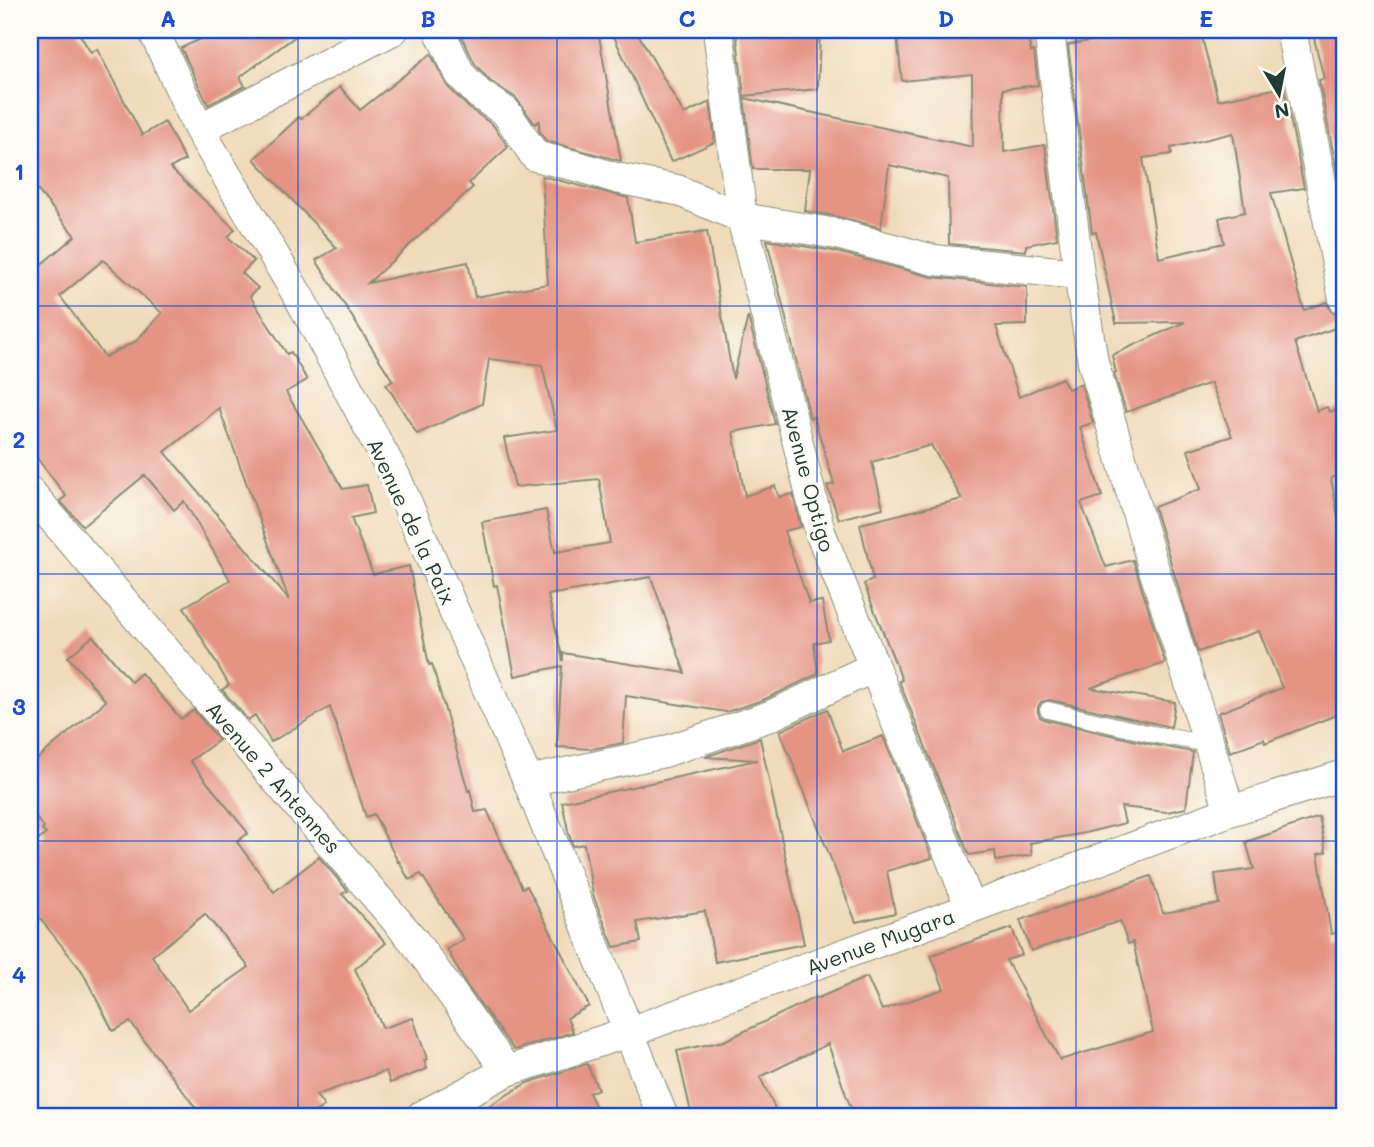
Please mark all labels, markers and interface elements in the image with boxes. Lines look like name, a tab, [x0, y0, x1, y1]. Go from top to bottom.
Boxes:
text: A	[160, 3, 176, 33]
text: B	[420, 3, 436, 33]
text: C	[678, 3, 696, 33]
text: D	[938, 3, 954, 33]
text: E	[1199, 3, 1213, 33]
north arrow	[1244, 60, 1314, 130]
text: N	[1273, 98, 1291, 125]
text: 1	[14, 156, 24, 186]
street label: Avenue Optigo	[777, 403, 841, 555]
text: 2	[13, 424, 25, 454]
street label: Avenue de la Paix	[362, 433, 462, 609]
text: 3	[12, 691, 26, 721]
street label: Avenue 2 Antennes	[201, 695, 347, 859]
street label: Avenue Mugara	[802, 902, 958, 980]
text: 4	[12, 959, 26, 989]

